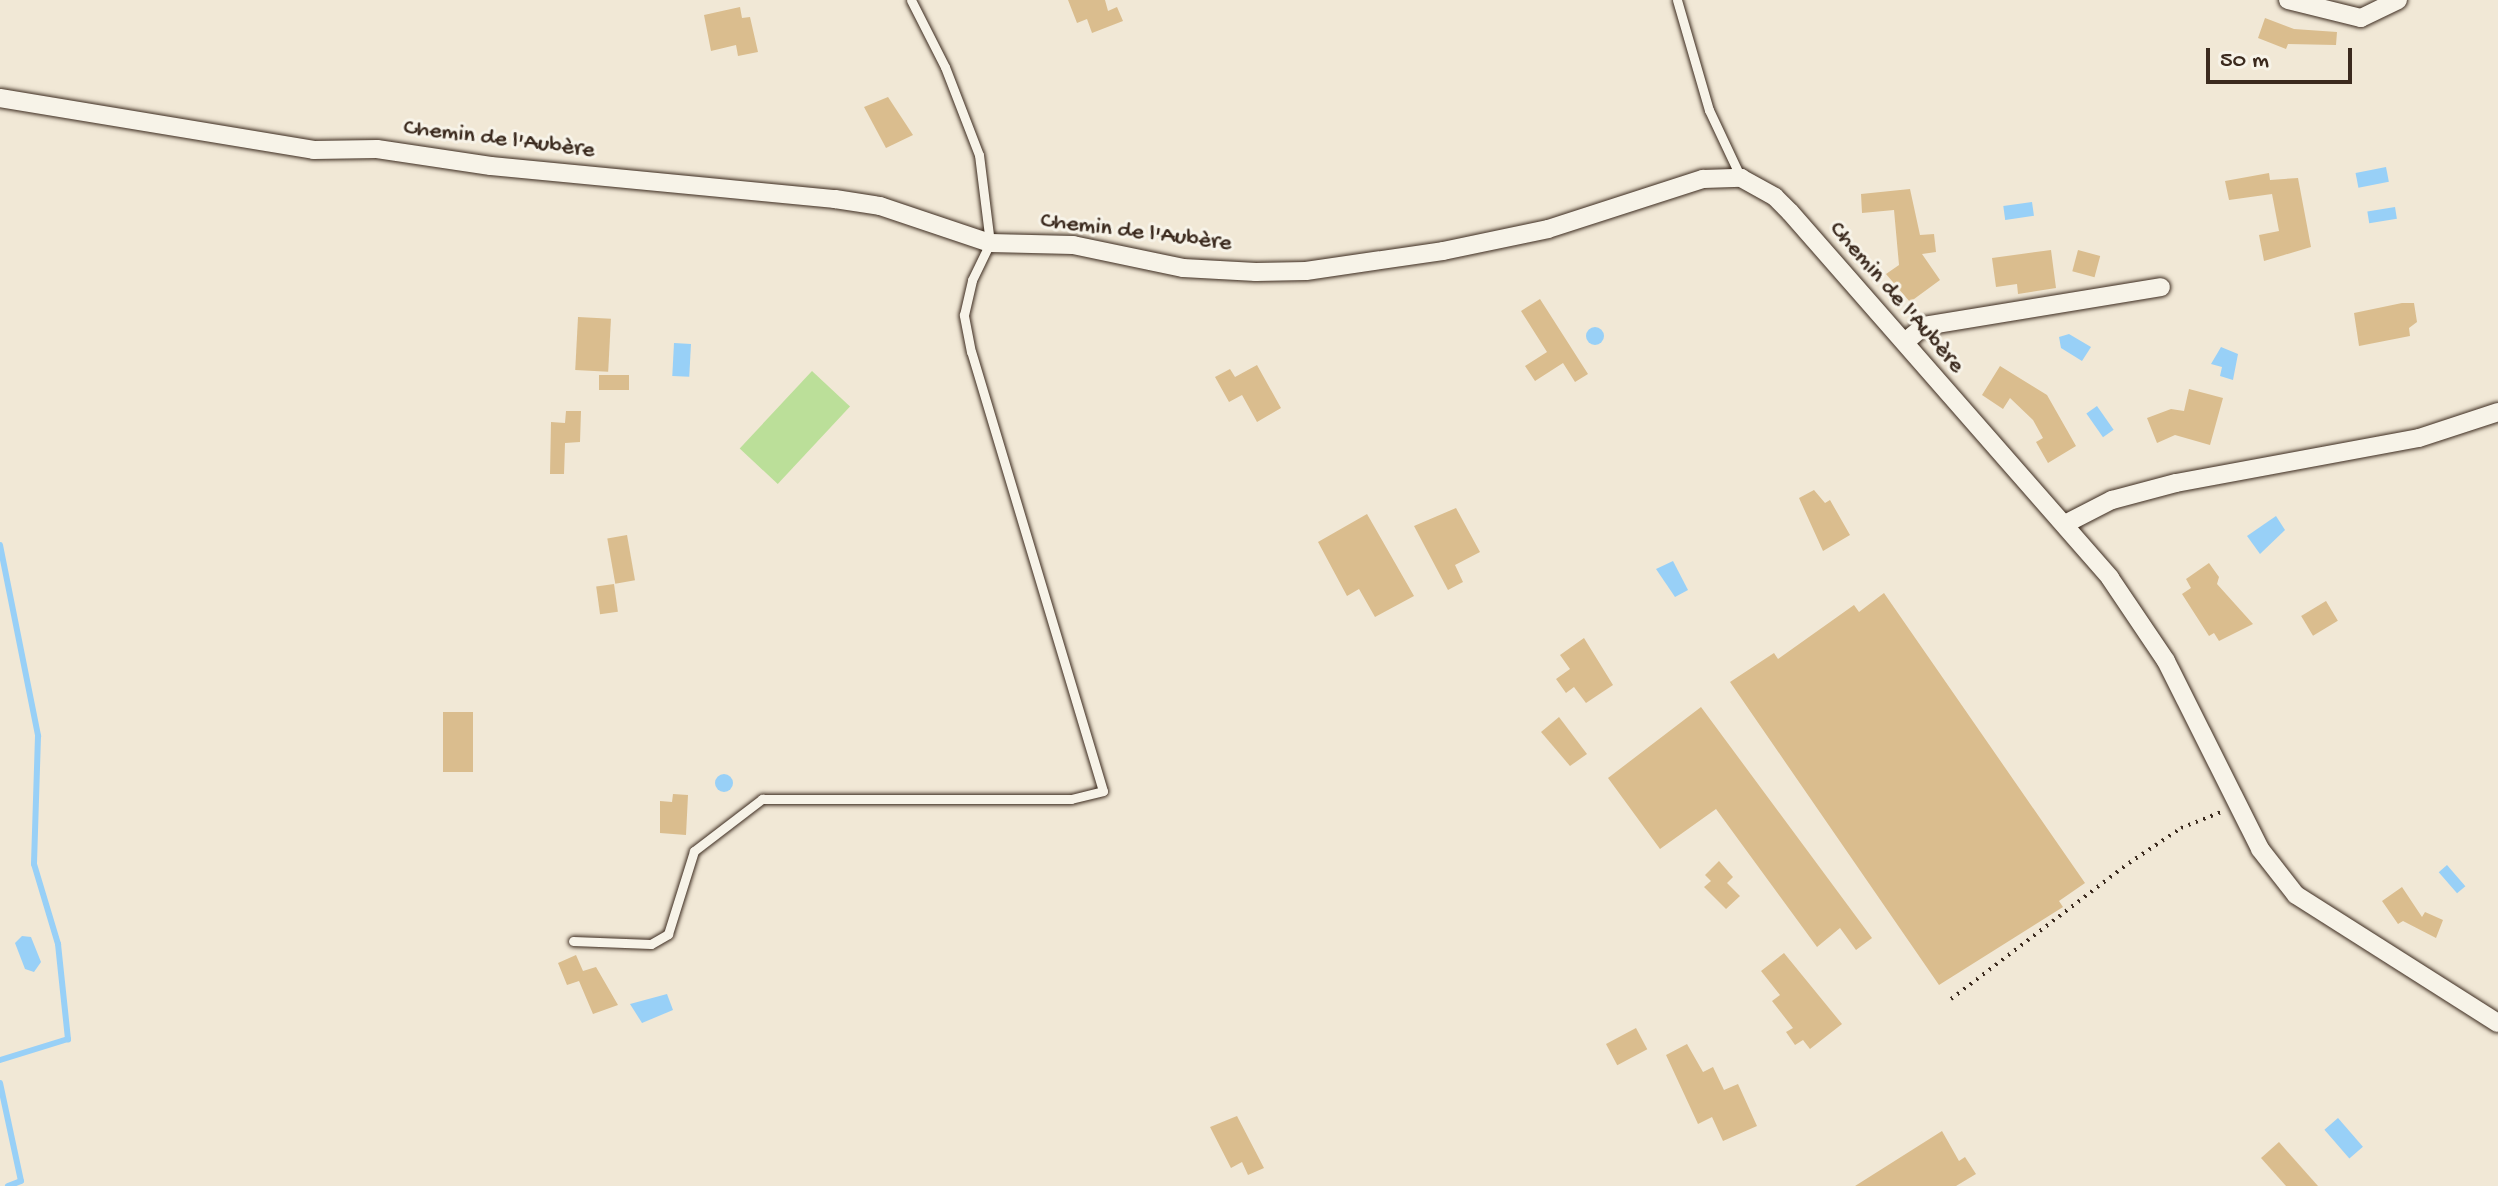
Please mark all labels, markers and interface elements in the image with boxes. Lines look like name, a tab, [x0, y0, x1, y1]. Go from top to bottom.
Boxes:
scale bar	[2210, 32, 2356, 82]
text: 50 m	[2220, 47, 2269, 76]
street label: Chemin de l'Aubère	[402, 114, 596, 166]
street label: Chemin de l'Aubère	[1039, 207, 1233, 259]
street label: Chemin de l'Aubère	[1822, 216, 1970, 380]

